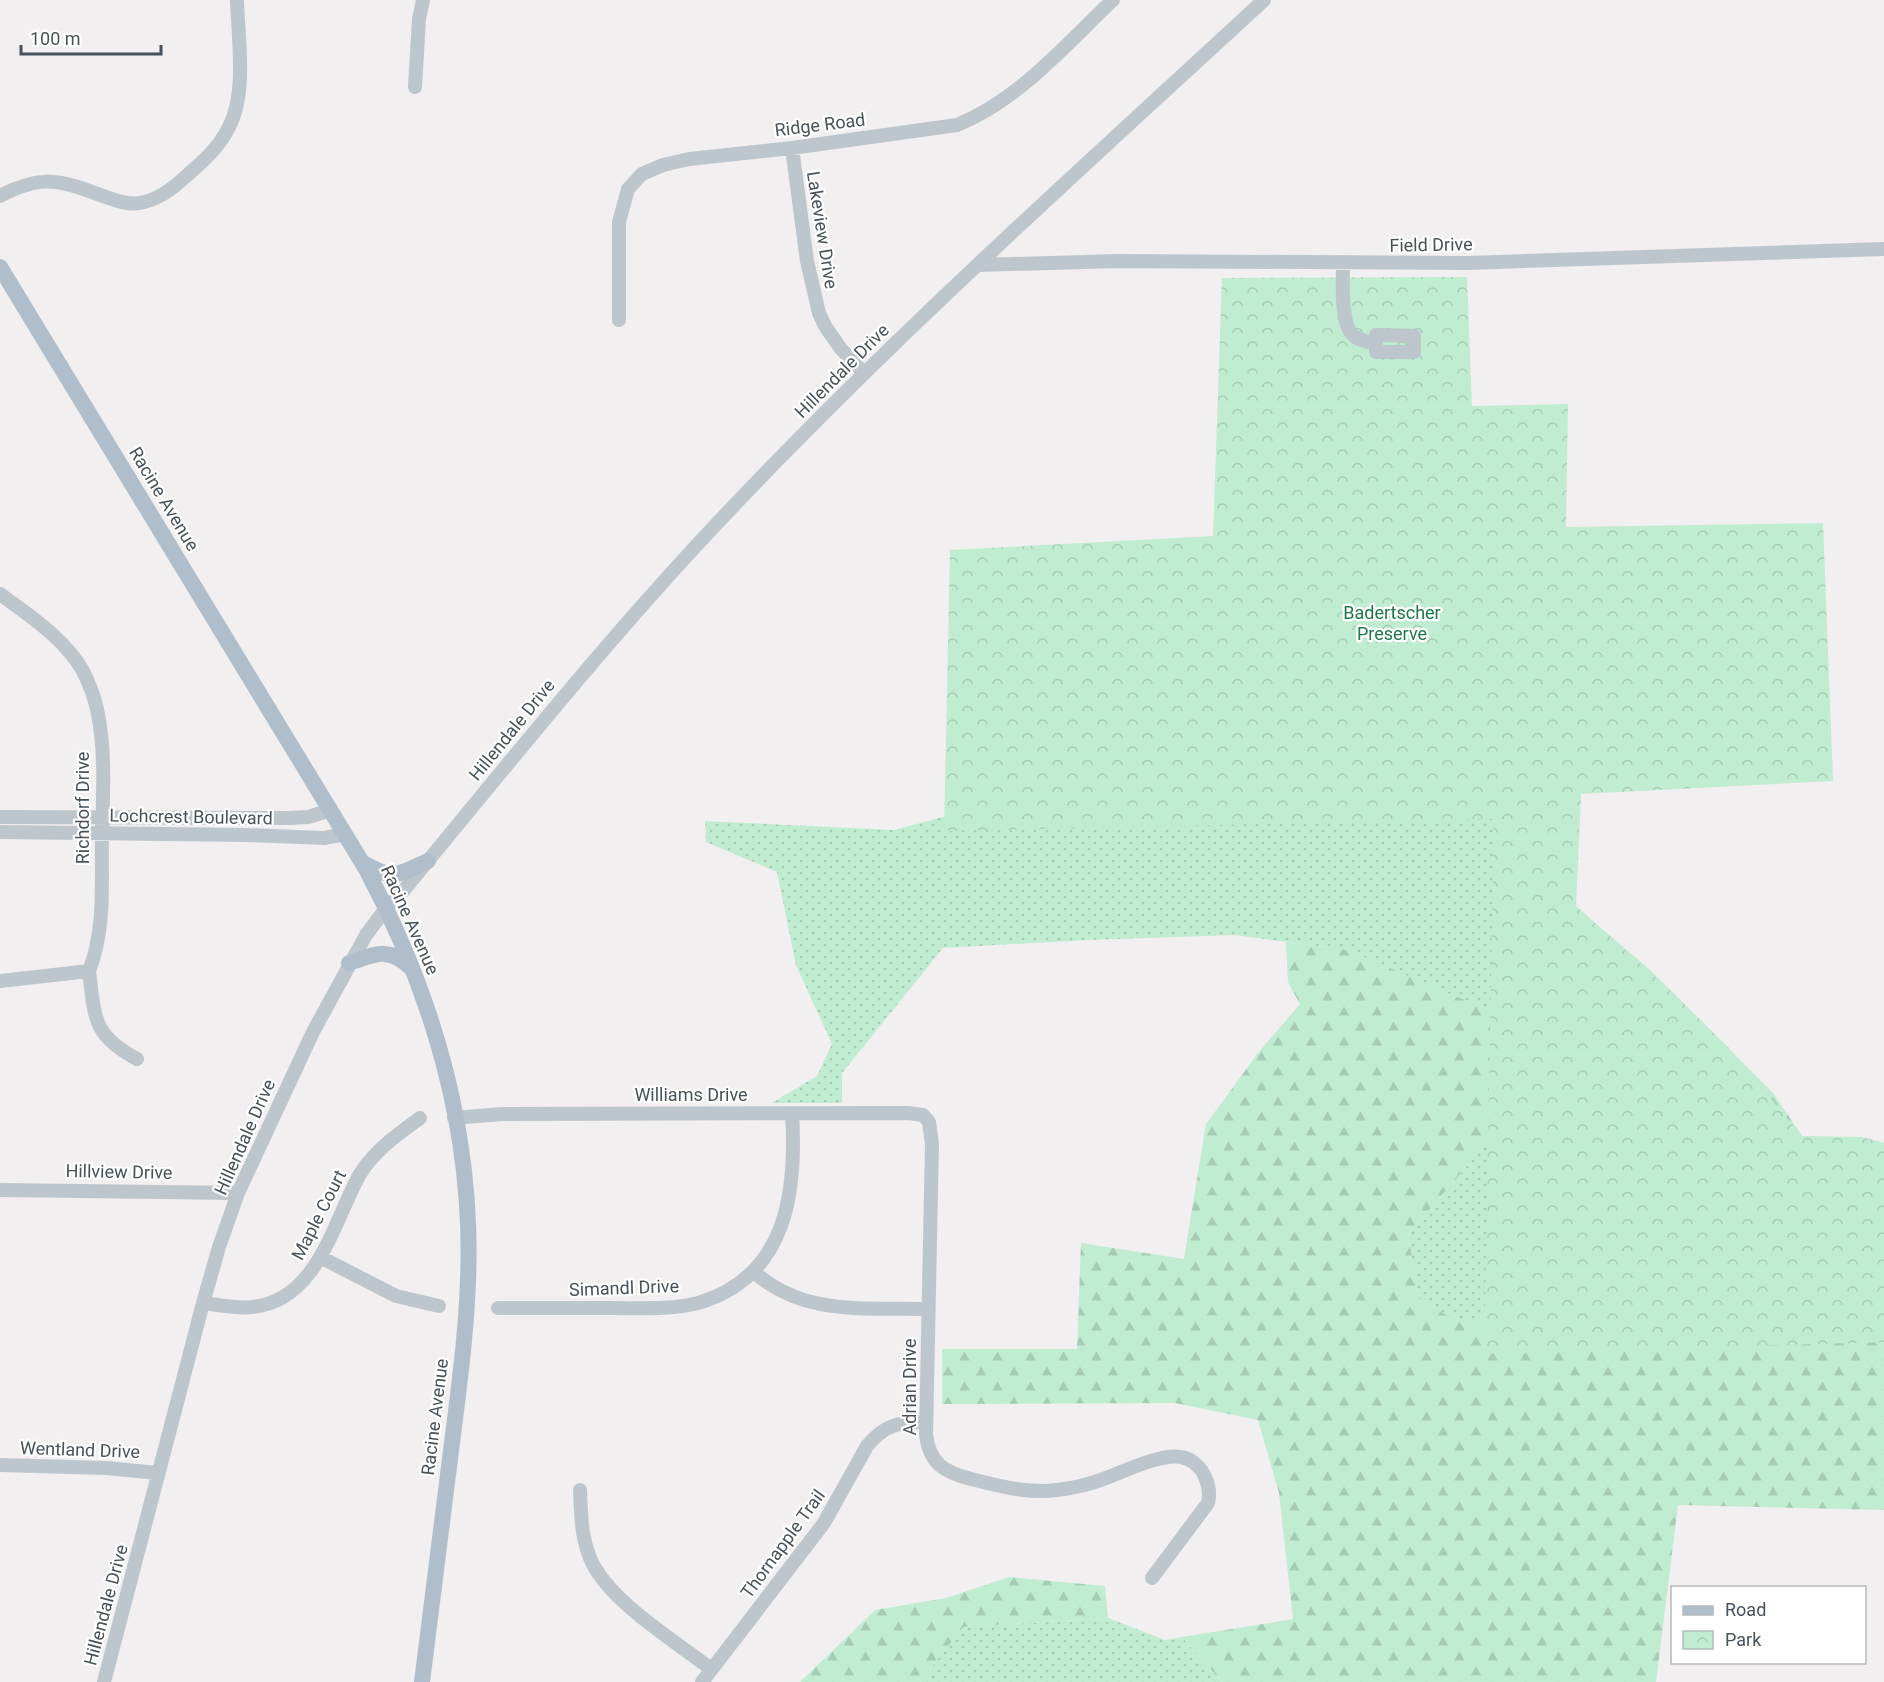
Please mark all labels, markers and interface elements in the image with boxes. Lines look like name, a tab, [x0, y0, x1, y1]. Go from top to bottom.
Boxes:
scale bar	[21, 18, 160, 56]
text: 100 m	[30, 28, 81, 49]
street label: Ridge Road	[773, 109, 866, 140]
street label: Lakeview Drive	[803, 170, 842, 290]
street label: Field Drive	[1389, 233, 1473, 256]
street label: Hillendale Drive	[790, 319, 893, 422]
street label: Racine Avenue	[125, 443, 204, 555]
park label: Badertscher Preserve	[1343, 602, 1441, 644]
street label: Hillendale Drive	[464, 675, 559, 785]
street label: Richdorf Drive	[72, 752, 93, 864]
street label: Lochcrest Boulevard	[109, 805, 273, 828]
street label: Racine Avenue	[377, 862, 444, 978]
street label: Hillendale Drive	[210, 1076, 279, 1198]
street label: Williams Drive	[634, 1084, 748, 1105]
street label: Hillview Drive	[65, 1160, 173, 1183]
street label: Maple Court	[287, 1166, 350, 1263]
street label: Simandl Drive	[569, 1275, 679, 1300]
street label: Adrian Drive	[899, 1338, 920, 1436]
street label: Racine Avenue	[417, 1357, 452, 1477]
street label: Wentland Drive	[20, 1437, 140, 1462]
street label: Thornapple Trail	[736, 1485, 829, 1602]
street label: Hillendale Drive	[79, 1542, 132, 1668]
legend	[1671, 1586, 1866, 1664]
text: Road	[1725, 1599, 1766, 1620]
text: Park	[1725, 1629, 1762, 1650]

